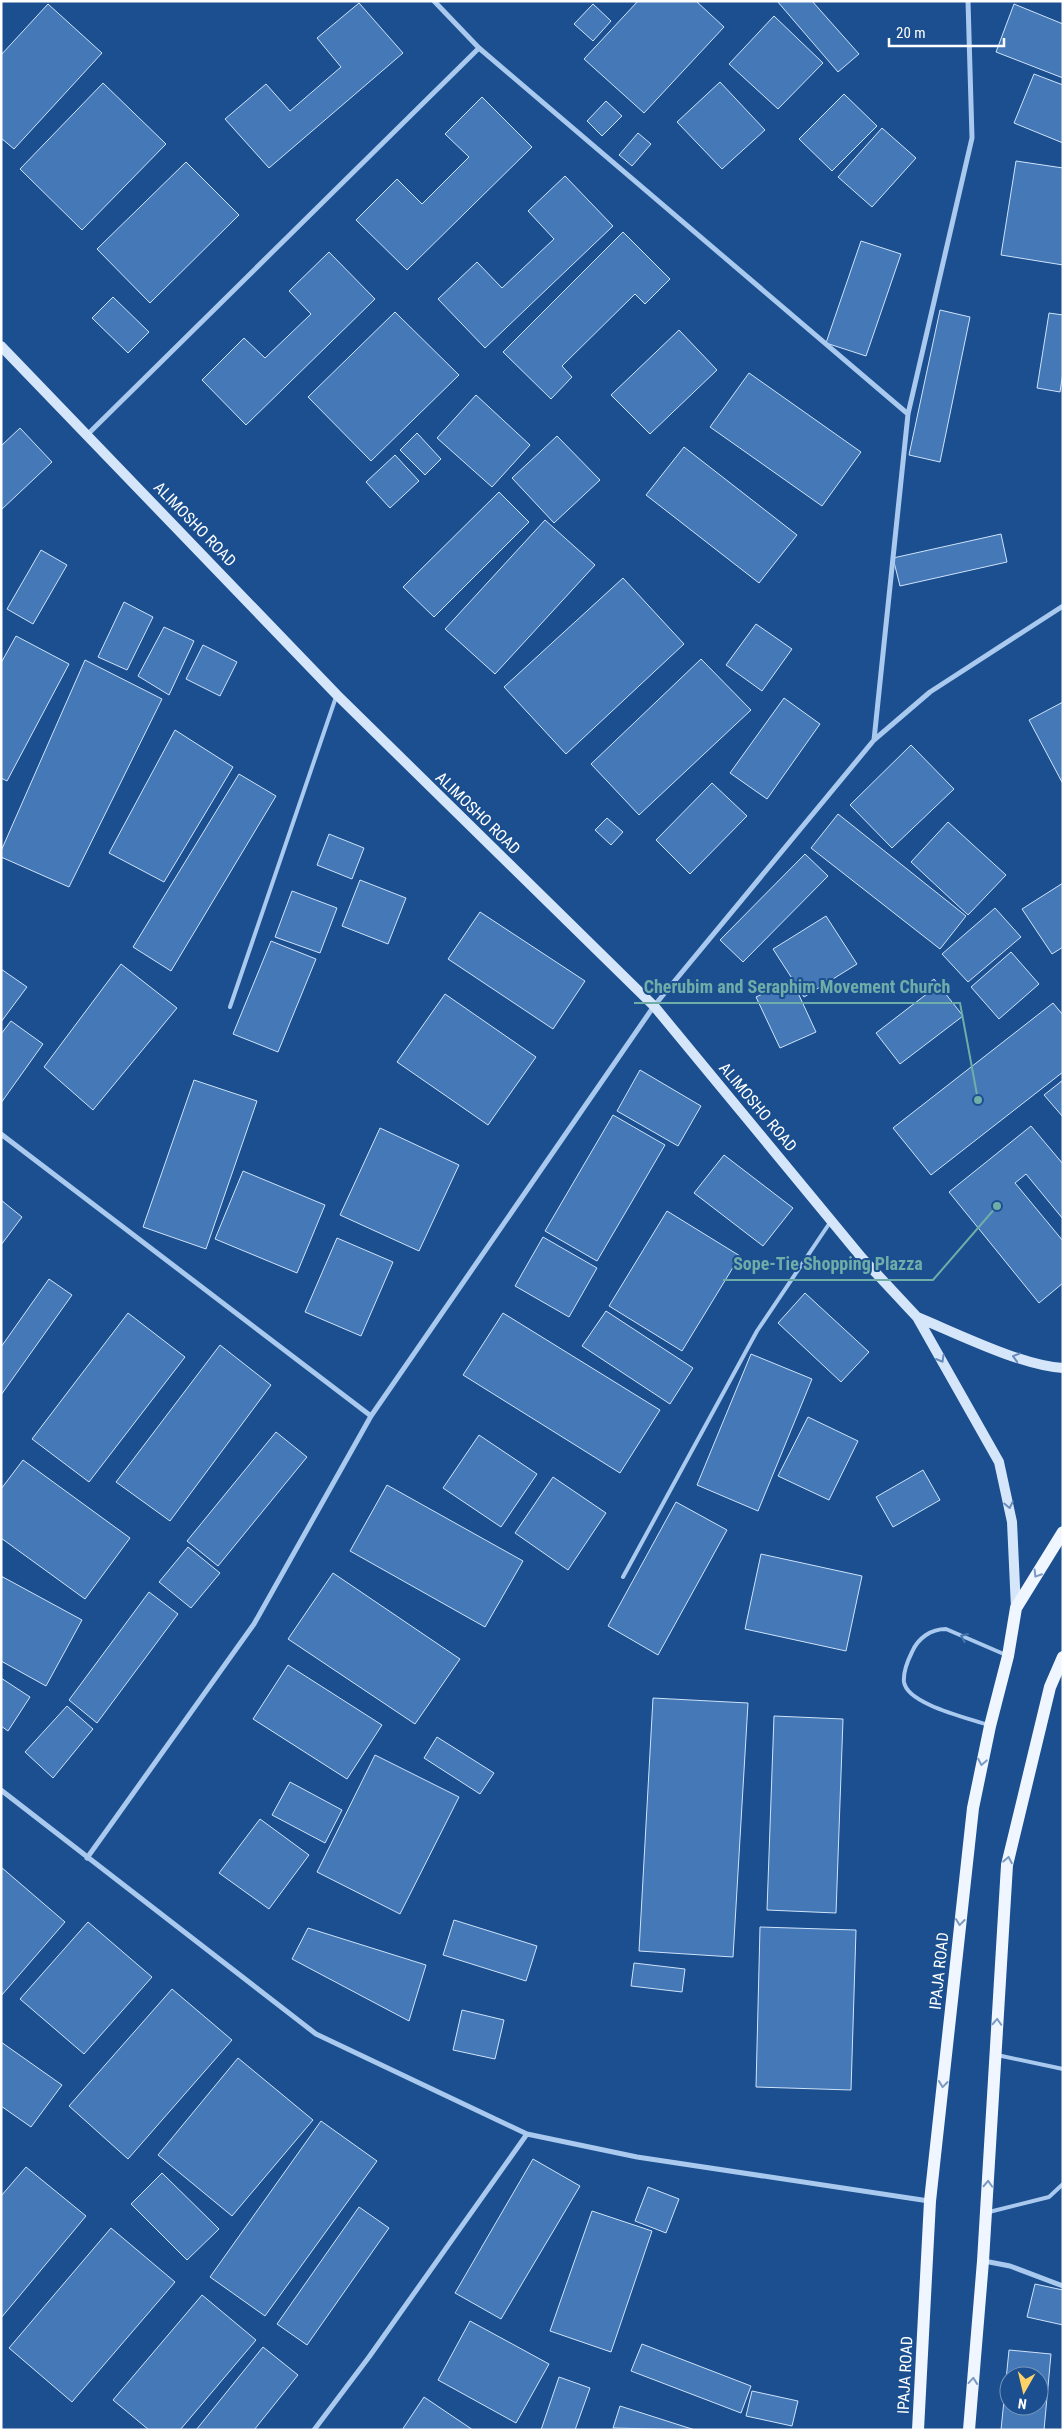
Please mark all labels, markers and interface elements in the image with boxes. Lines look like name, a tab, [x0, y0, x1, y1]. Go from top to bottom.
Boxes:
scale bar	[889, 15, 1004, 47]
text: 20 m	[896, 24, 926, 42]
street label: ALIMOSHO ROAD	[150, 478, 240, 570]
street label: ALIMOSHO ROAD	[432, 768, 524, 858]
callout: Cherubim and Seraphim Movement Church	[634, 970, 960, 1003]
text: Cherubim and Seraphim Movement Church	[644, 976, 950, 997]
street label: ALIMOSHO ROAD	[715, 1059, 801, 1155]
callout: Sope-Tie Shopping Plazza	[723, 1247, 933, 1280]
text: Sope-Tie Shopping Plazza	[733, 1253, 923, 1274]
one-way arrow	[1012, 1352, 1020, 1362]
one-way arrow	[934, 1354, 944, 1363]
one-way arrow	[1003, 1501, 1014, 1510]
one-way arrow	[1034, 1568, 1043, 1577]
one-way arrow	[960, 1632, 968, 1642]
one-way arrow	[978, 1757, 988, 1766]
one-way arrow	[1002, 1856, 1013, 1864]
one-way arrow	[955, 1919, 966, 1927]
street label: IPAJA ROAD	[925, 1931, 953, 2011]
one-way arrow	[992, 2018, 1003, 2026]
one-way arrow	[938, 2080, 949, 2088]
one-way arrow	[983, 2180, 993, 2188]
street label: IPAJA ROAD	[893, 2336, 917, 2414]
north arrow	[999, 2366, 1049, 2416]
one-way arrow	[967, 2377, 978, 2385]
text: N	[1017, 2395, 1028, 2412]

